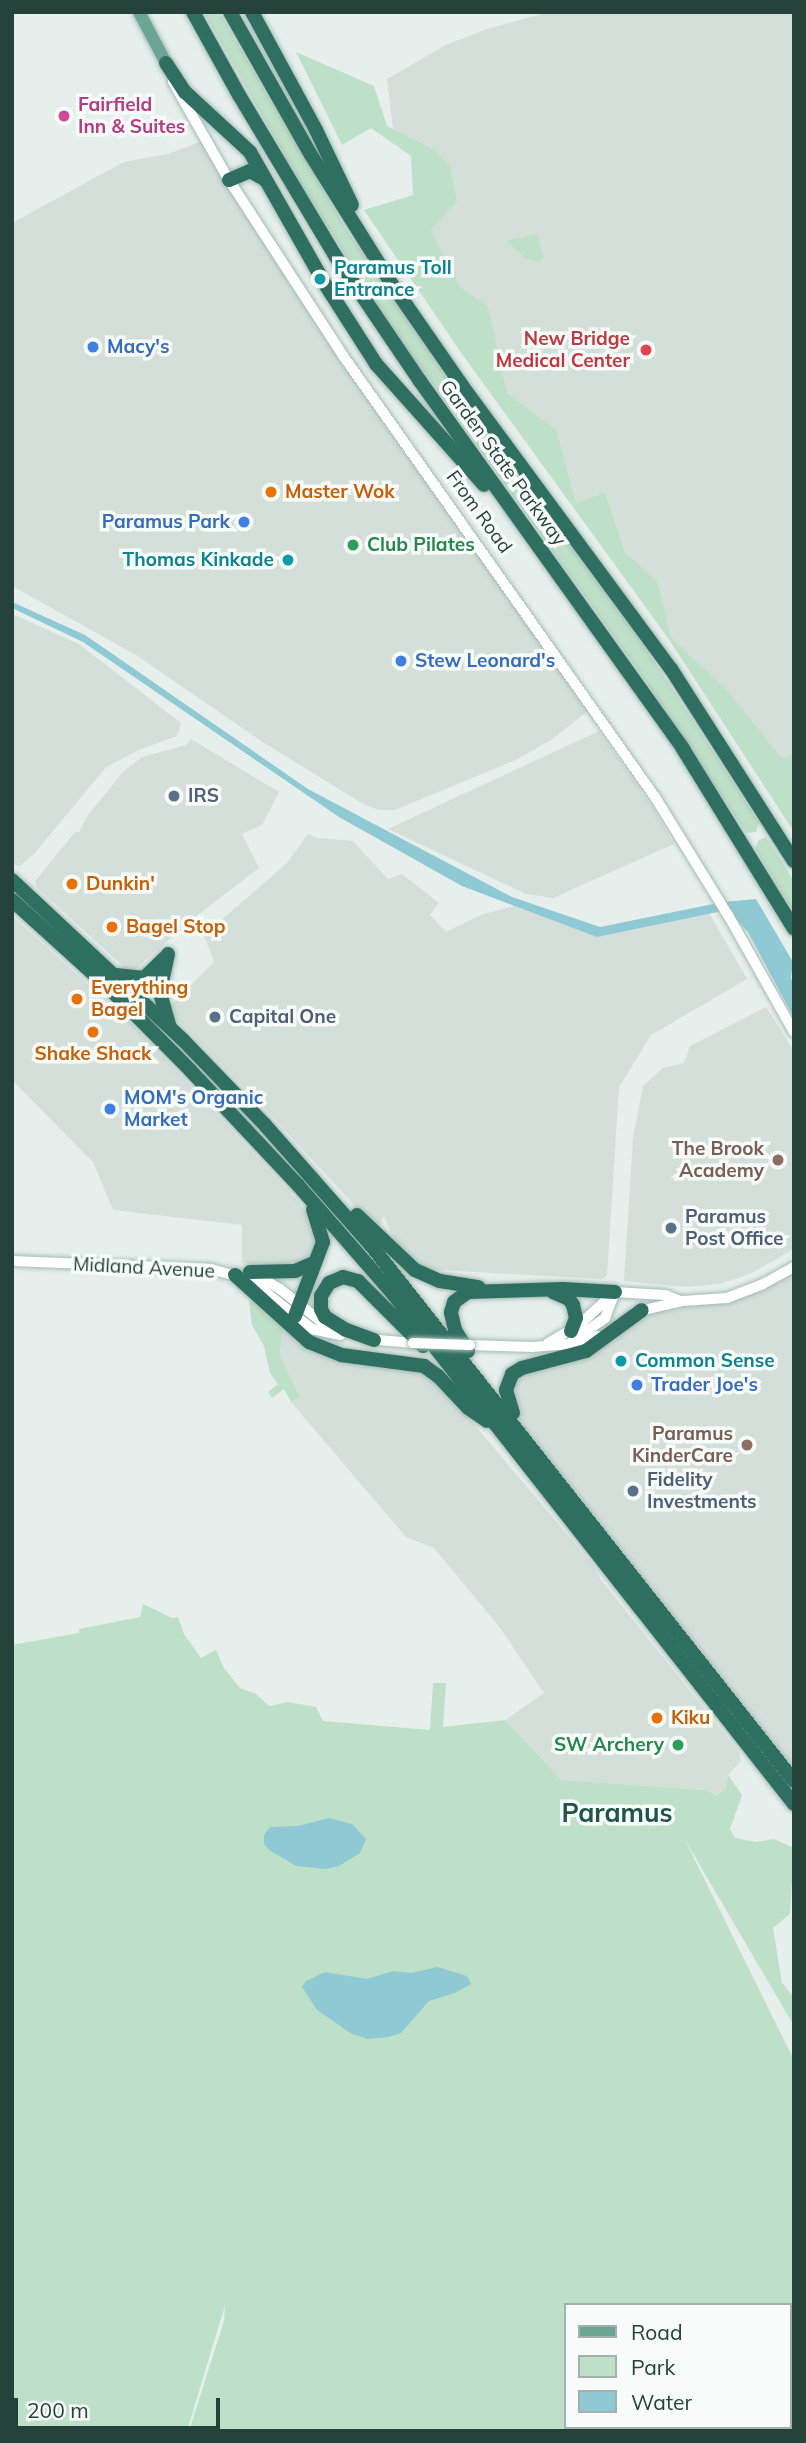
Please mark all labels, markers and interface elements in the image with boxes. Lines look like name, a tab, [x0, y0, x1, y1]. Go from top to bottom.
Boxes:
place label: Fairfield Inn & Suites	[78, 94, 185, 138]
marker: Fairfield Inn & Suites	[56, 108, 72, 124]
place label: Paramus Toll Entrance	[334, 257, 452, 301]
marker: Paramus Toll Entrance	[312, 271, 328, 287]
place label: New Bridge Medical Center	[496, 328, 630, 372]
place label: Macy's	[107, 336, 169, 358]
marker: Macy's	[85, 339, 101, 355]
marker: New Bridge Medical Center	[636, 340, 656, 360]
street label: Garden State Parkway	[435, 376, 571, 550]
street label: From Road	[441, 466, 517, 558]
place label: Master Wok	[285, 481, 395, 503]
marker: Master Wok	[263, 484, 279, 500]
place label: Paramus Park	[102, 511, 230, 533]
marker: Paramus Park	[236, 514, 252, 530]
place label: Club Pilates	[367, 534, 475, 556]
marker: Club Pilates	[345, 537, 361, 553]
place label: Thomas Kinkade	[123, 549, 274, 571]
marker: Thomas Kinkade	[280, 552, 296, 568]
place label: Stew Leonard's	[415, 650, 555, 672]
marker: Stew Leonard's	[393, 653, 409, 669]
place label: IRS	[188, 785, 219, 807]
marker: IRS	[166, 788, 182, 804]
place label: Dunkin'	[86, 873, 155, 895]
marker: Dunkin'	[64, 876, 80, 892]
place label: Bagel Stop	[126, 916, 226, 938]
marker: Bagel Stop	[104, 919, 120, 935]
place label: Everything Bagel	[91, 977, 188, 1021]
marker: Everything Bagel	[69, 991, 85, 1007]
place label: Capital One	[229, 1006, 336, 1028]
marker: Capital One	[207, 1009, 223, 1025]
marker: Shake Shack	[85, 1024, 101, 1040]
place label: Shake Shack	[35, 1043, 151, 1065]
place label: MOM's Organic Market	[124, 1087, 263, 1131]
marker: MOM's Organic Market	[102, 1101, 118, 1117]
place label: The Brook Academy	[672, 1138, 764, 1182]
marker: The Brook Academy	[770, 1152, 786, 1168]
place label: Paramus Post Office	[685, 1206, 783, 1250]
marker: Paramus Post Office	[663, 1220, 679, 1236]
street label: Midland Avenue	[73, 1253, 215, 1283]
place label: Common Sense	[635, 1350, 775, 1372]
marker: Common Sense	[613, 1353, 629, 1369]
place label: Trader Joe's	[651, 1374, 758, 1396]
marker: Trader Joe's	[629, 1377, 645, 1393]
place label: Paramus KinderCare	[632, 1423, 733, 1467]
marker: Paramus KinderCare	[739, 1437, 755, 1453]
place label: Fidelity Investments	[647, 1469, 757, 1513]
marker: Fidelity Investments	[625, 1483, 641, 1499]
place label: Kiku	[671, 1707, 710, 1729]
marker: Kiku	[649, 1710, 665, 1726]
place label: SW Archery	[554, 1734, 664, 1756]
marker: SW Archery	[670, 1737, 686, 1753]
district label: Paramus	[562, 1797, 672, 1829]
legend	[564, 2303, 792, 2429]
text: Road	[631, 2319, 682, 2345]
text: Park	[631, 2354, 675, 2380]
scale bar	[18, 2384, 224, 2428]
text: Water	[631, 2389, 692, 2415]
text: 200 m	[27, 2397, 89, 2423]

